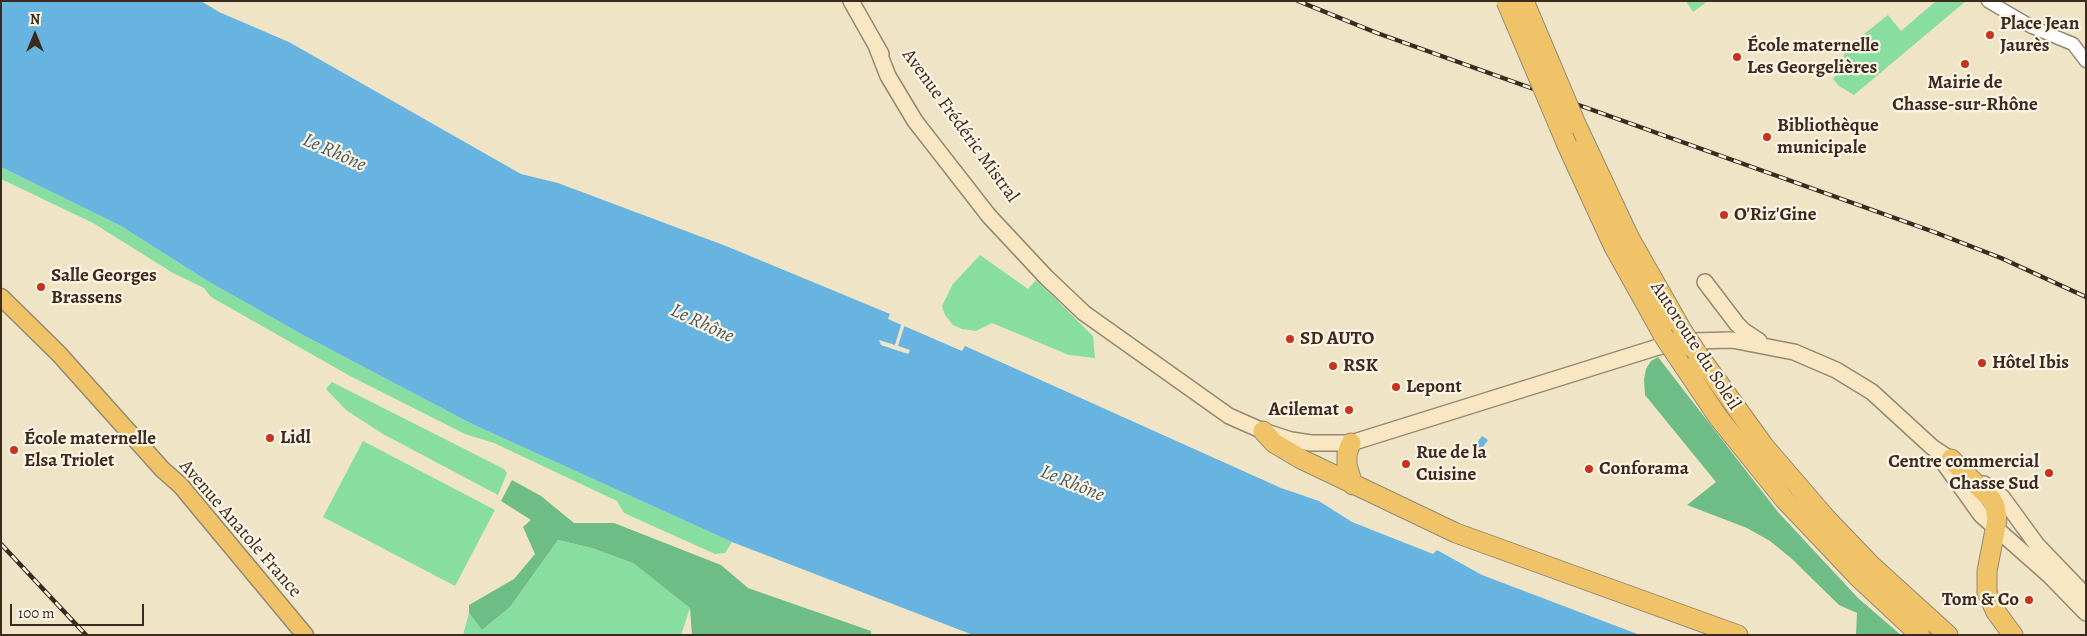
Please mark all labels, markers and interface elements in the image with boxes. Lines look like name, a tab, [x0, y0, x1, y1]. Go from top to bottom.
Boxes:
north arrow	[10, 10, 60, 60]
text: N	[30, 10, 40, 29]
place label: Place Jean Jaurès	[2000, 13, 2079, 57]
marker: Place Jean Jaurès	[1984, 29, 1996, 41]
place label: École maternelle Les Georgelières	[1747, 35, 1879, 79]
street label: Avenue Frédéric Mistral	[897, 45, 1023, 207]
marker: École maternelle Les Georgelières	[1731, 51, 1743, 63]
marker: Mairie de Chasse-sur-Rhône	[1959, 58, 1971, 70]
place label: Mairie de Chasse-sur-Rhône	[1892, 72, 2038, 116]
place label: Bibliothèque municipale	[1777, 115, 1879, 159]
water label: Le Rhône	[299, 128, 369, 178]
marker: Bibliothèque municipale	[1761, 131, 1773, 143]
place label: O'Riz'Gine	[1734, 204, 1816, 226]
marker: O'Riz'Gine	[1718, 209, 1730, 221]
place label: Salle Georges Brassens	[51, 265, 157, 309]
street label: Autoroute du Soleil	[1645, 277, 1745, 415]
marker: Salle Georges Brassens	[35, 281, 47, 293]
water label: Le Rhône	[667, 299, 737, 349]
place label: SD AUTO	[1300, 328, 1374, 350]
marker: SD AUTO	[1284, 333, 1296, 345]
place label: Hôtel Ibis	[1992, 352, 2069, 374]
place label: RSK	[1343, 355, 1378, 377]
marker: Hôtel Ibis	[1976, 357, 1988, 369]
marker: RSK	[1327, 360, 1339, 372]
place label: Lepont	[1406, 376, 1462, 398]
marker: Lepont	[1390, 381, 1402, 393]
place label: Acilemat	[1269, 399, 1339, 421]
marker: Acilemat	[1343, 404, 1355, 416]
place label: Lidl	[280, 427, 311, 449]
place label: École maternelle Elsa Triolet	[24, 428, 156, 472]
marker: Lidl	[264, 432, 276, 444]
place label: Rue de la Cuisine	[1416, 442, 1487, 486]
marker: École maternelle Elsa Triolet	[8, 444, 20, 456]
place label: Centre commercial Chasse Sud	[1888, 451, 2039, 495]
street label: Avenue Anatole France	[174, 456, 306, 602]
marker: Rue de la Cuisine	[1400, 458, 1412, 470]
place label: Conforama	[1599, 458, 1689, 480]
water label: Le Rhône	[1037, 460, 1107, 508]
marker: Conforama	[1583, 463, 1595, 475]
marker: Centre commercial Chasse Sud	[2043, 467, 2055, 479]
place label: Tom & Co	[1942, 589, 2019, 611]
scale bar	[12, 594, 146, 626]
marker: Tom & Co	[2023, 594, 2035, 606]
text: 100 m	[18, 603, 55, 623]

